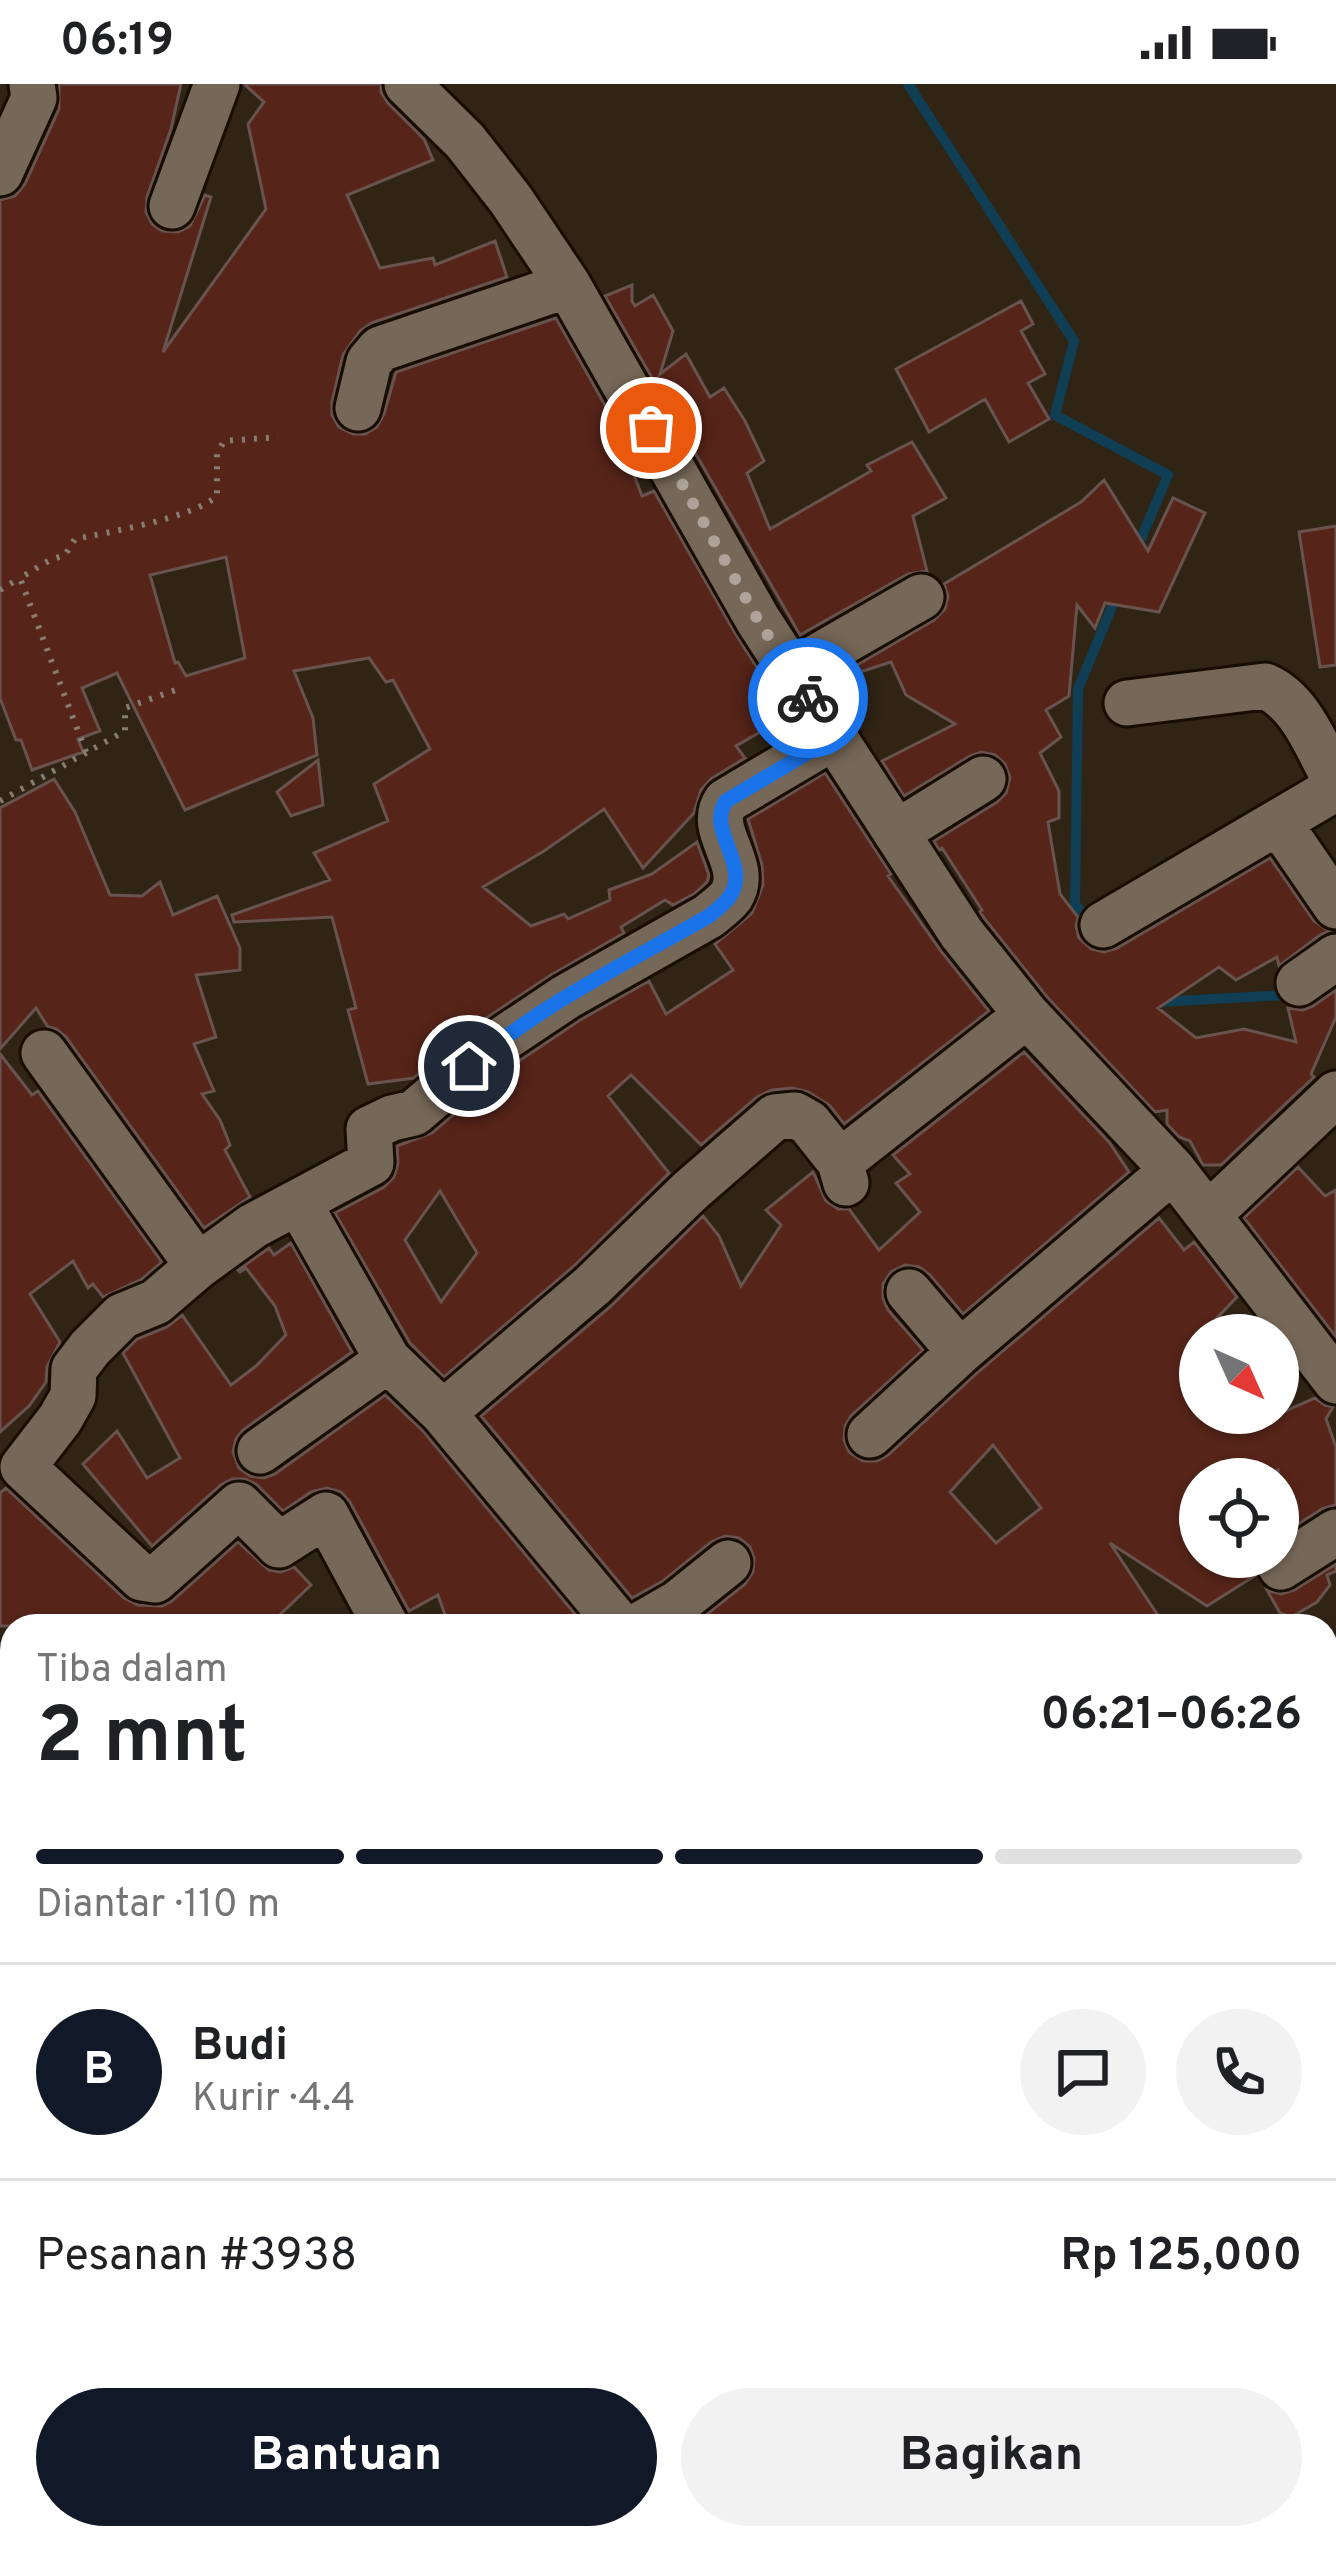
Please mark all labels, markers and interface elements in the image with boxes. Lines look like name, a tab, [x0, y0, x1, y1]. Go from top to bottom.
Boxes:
text: 06:19	[60, 14, 174, 71]
pin	[600, 377, 702, 479]
icon: bag	[618, 395, 684, 461]
courier	[748, 638, 868, 758]
icon: bike	[775, 665, 841, 731]
pin	[418, 1015, 520, 1117]
icon: home	[436, 1033, 502, 1099]
north arrow	[1179, 1314, 1299, 1434]
map controls	[1179, 1314, 1299, 1578]
button: locate	[1179, 1458, 1299, 1578]
text: Tiba dalam	[36, 1647, 228, 1696]
text: 06:21–06:26	[1040, 1688, 1302, 1745]
text: 2 mnt	[36, 1691, 248, 1790]
text: Diantar · 110 m	[36, 1882, 280, 1931]
button: chat	[1020, 2009, 1146, 2135]
button: phone	[1176, 2009, 1302, 2135]
text: Budi	[192, 2019, 288, 2076]
text: B	[83, 2043, 115, 2100]
text: Kurir · 4.4	[192, 2076, 355, 2125]
text: Pesanan #3938	[36, 2229, 357, 2286]
text: Rp 125,000	[1060, 2229, 1302, 2286]
button: Bantuan	[36, 2388, 657, 2526]
button: Bagikan	[681, 2388, 1302, 2526]

